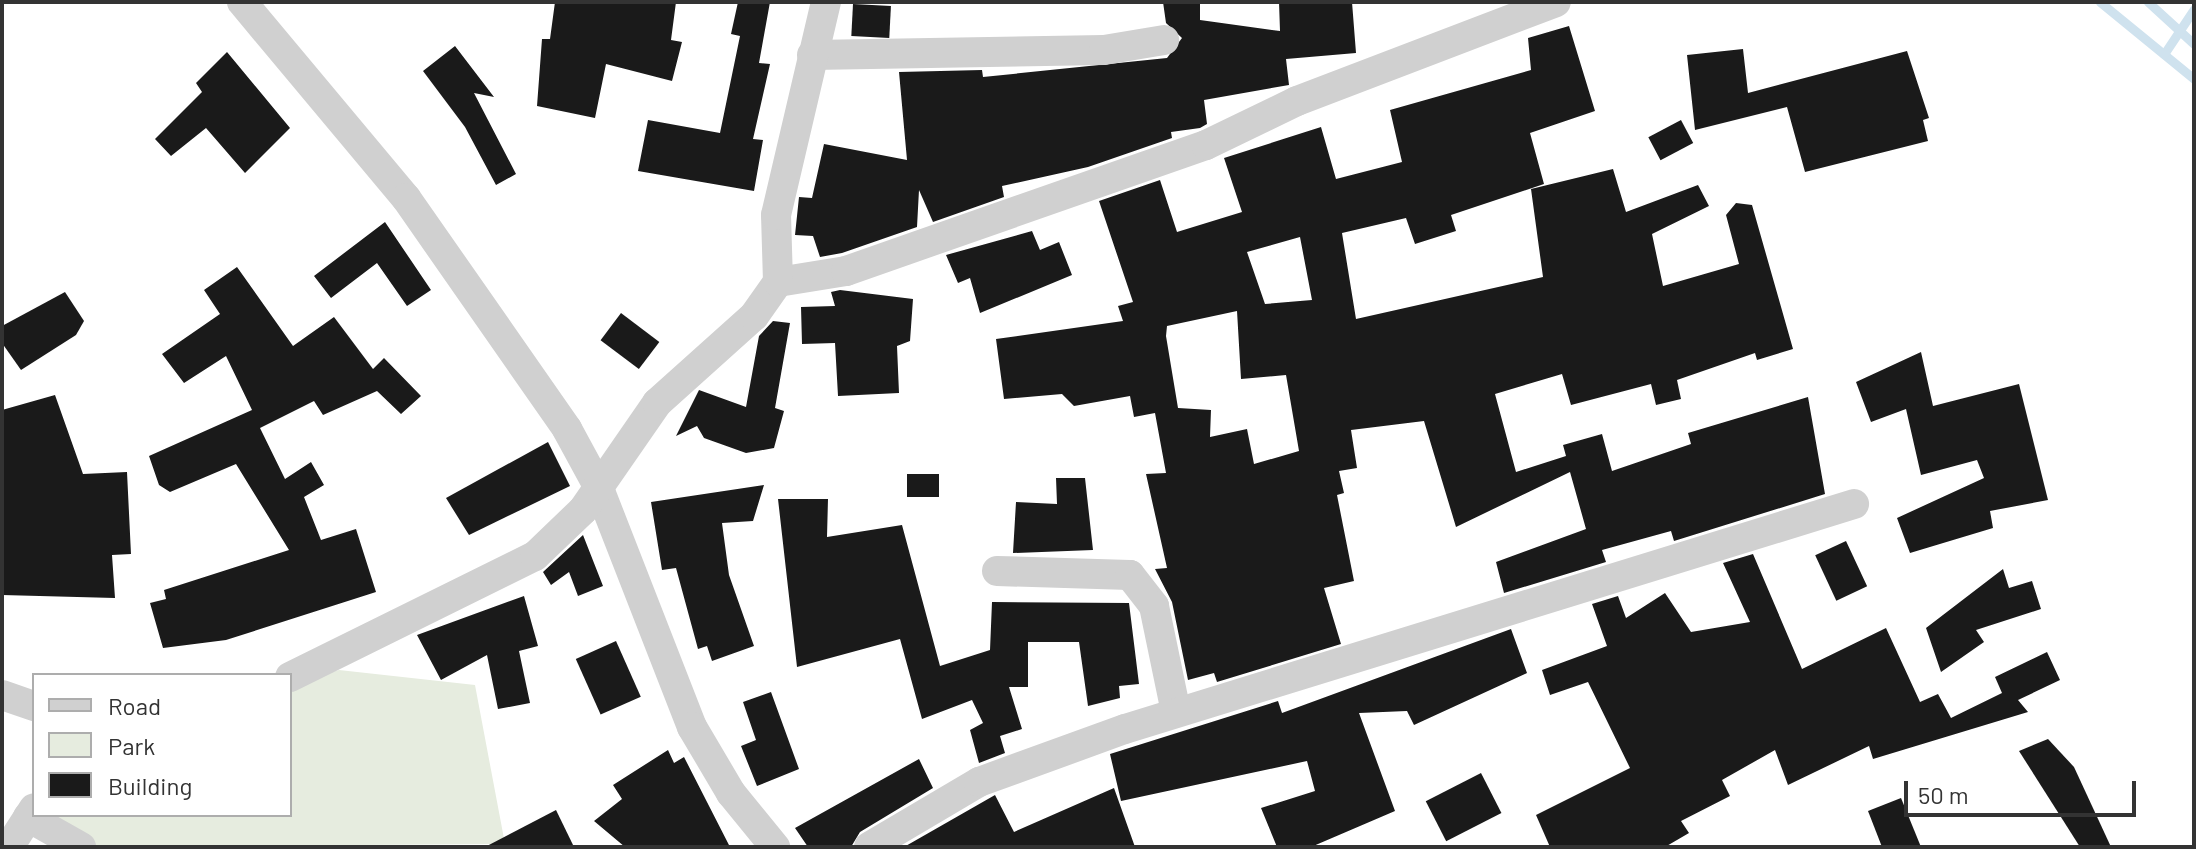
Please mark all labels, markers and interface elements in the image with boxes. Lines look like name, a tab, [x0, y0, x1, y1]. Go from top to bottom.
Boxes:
legend	[32, 673, 292, 817]
text: Road	[108, 691, 161, 720]
text: Park	[108, 731, 155, 760]
scale bar	[1908, 765, 2140, 815]
text: Building	[108, 771, 192, 800]
text: 50 m	[1918, 780, 1969, 809]

